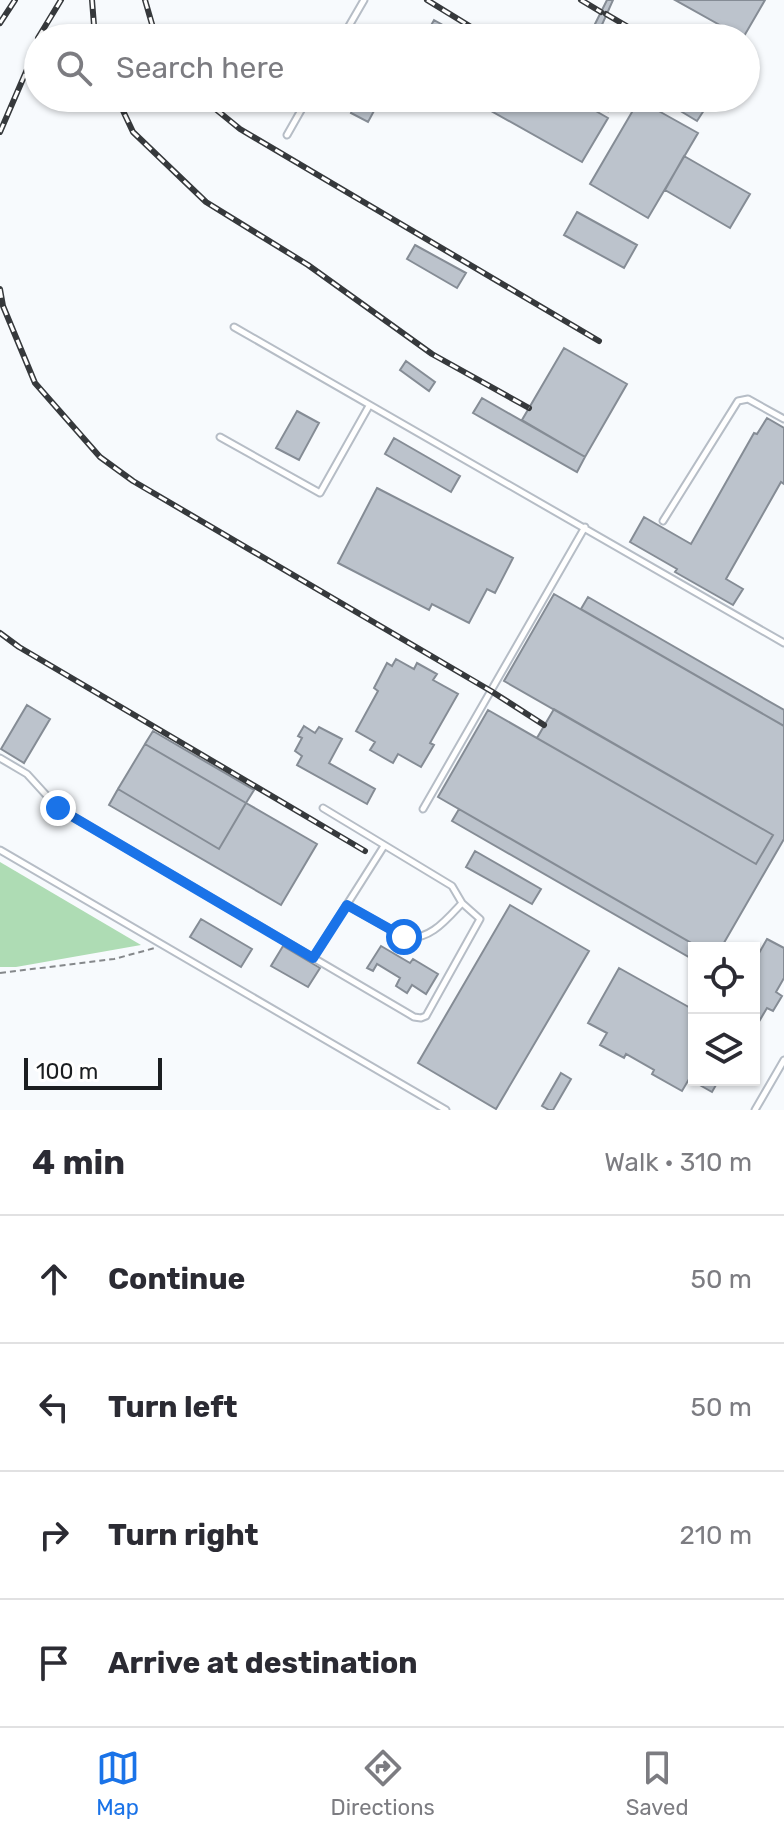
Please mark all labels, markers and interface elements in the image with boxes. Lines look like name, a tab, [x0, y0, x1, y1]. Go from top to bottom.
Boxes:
search box	[24, 24, 760, 112]
icon: search	[52, 46, 96, 90]
text: Search here	[116, 50, 284, 86]
route end	[40, 790, 76, 826]
route start	[386, 919, 422, 955]
map controls	[688, 942, 760, 1086]
button: locate	[688, 942, 760, 1014]
button: layers	[688, 1014, 760, 1086]
scale bar	[24, 1054, 162, 1090]
text: 100 m	[36, 1058, 98, 1085]
text: 4 min	[32, 1142, 125, 1183]
text: Walk · 310 m	[604, 1147, 752, 1178]
icon: ahead	[32, 1257, 76, 1301]
text: Continue	[108, 1261, 245, 1297]
text: 50 m	[691, 1264, 752, 1295]
icon: left	[32, 1385, 76, 1429]
text: Turn left	[108, 1389, 238, 1425]
text: 50 m	[691, 1392, 752, 1423]
icon: right	[32, 1513, 76, 1557]
text: Turn right	[108, 1517, 259, 1553]
text: 210 m	[680, 1520, 752, 1551]
icon: arrive	[32, 1641, 76, 1685]
text: Arrive at destination	[108, 1645, 418, 1681]
tab: Map	[96, 1746, 140, 1821]
tab: Directions	[331, 1746, 435, 1821]
tab: Saved	[626, 1746, 689, 1821]

